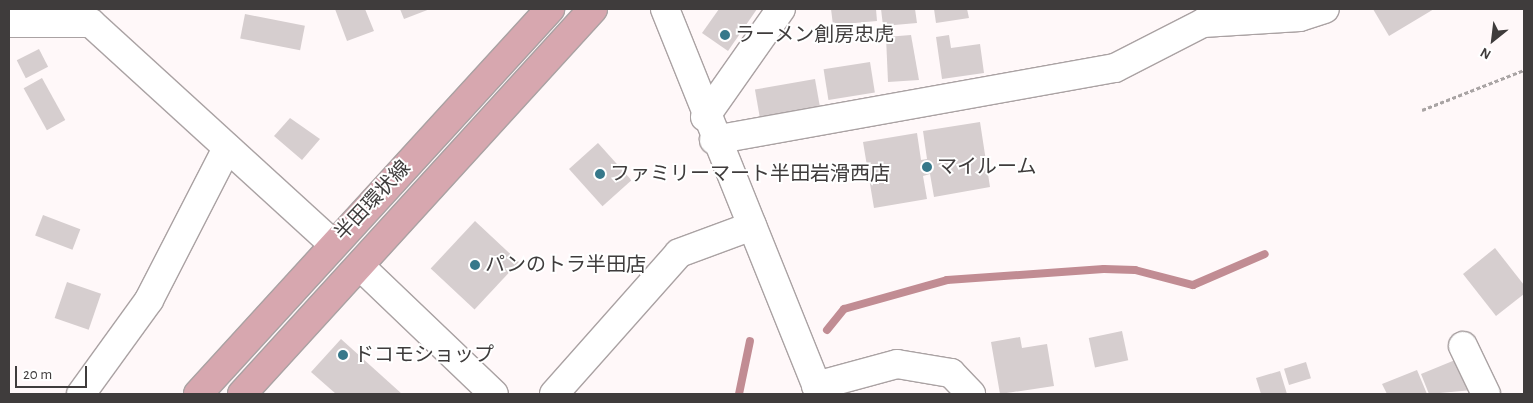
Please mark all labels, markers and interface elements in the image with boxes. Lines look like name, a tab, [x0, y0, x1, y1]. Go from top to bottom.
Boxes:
north arrow	[1468, 15, 1518, 65]
place label: ラーメン創房忠虎	[735, 23, 895, 47]
marker: ラーメン創房忠虎	[719, 29, 731, 41]
text: N	[1478, 45, 1493, 62]
place label: マイルーム	[937, 155, 1037, 179]
street label: 半田環状線	[330, 156, 416, 246]
marker: マイルーム	[921, 161, 933, 173]
place label: ファミリーマート半田岩滑西店	[610, 162, 890, 186]
marker: ファミリーマート半田岩滑西店	[594, 168, 606, 180]
place label: パンのトラ半田店	[485, 253, 645, 277]
marker: パンのトラ半田店	[469, 259, 481, 271]
place label: ドコモショップ	[354, 343, 494, 367]
marker: ドコモショップ	[336, 348, 350, 362]
scale bar	[18, 356, 90, 388]
text: 20 m	[23, 367, 52, 382]

